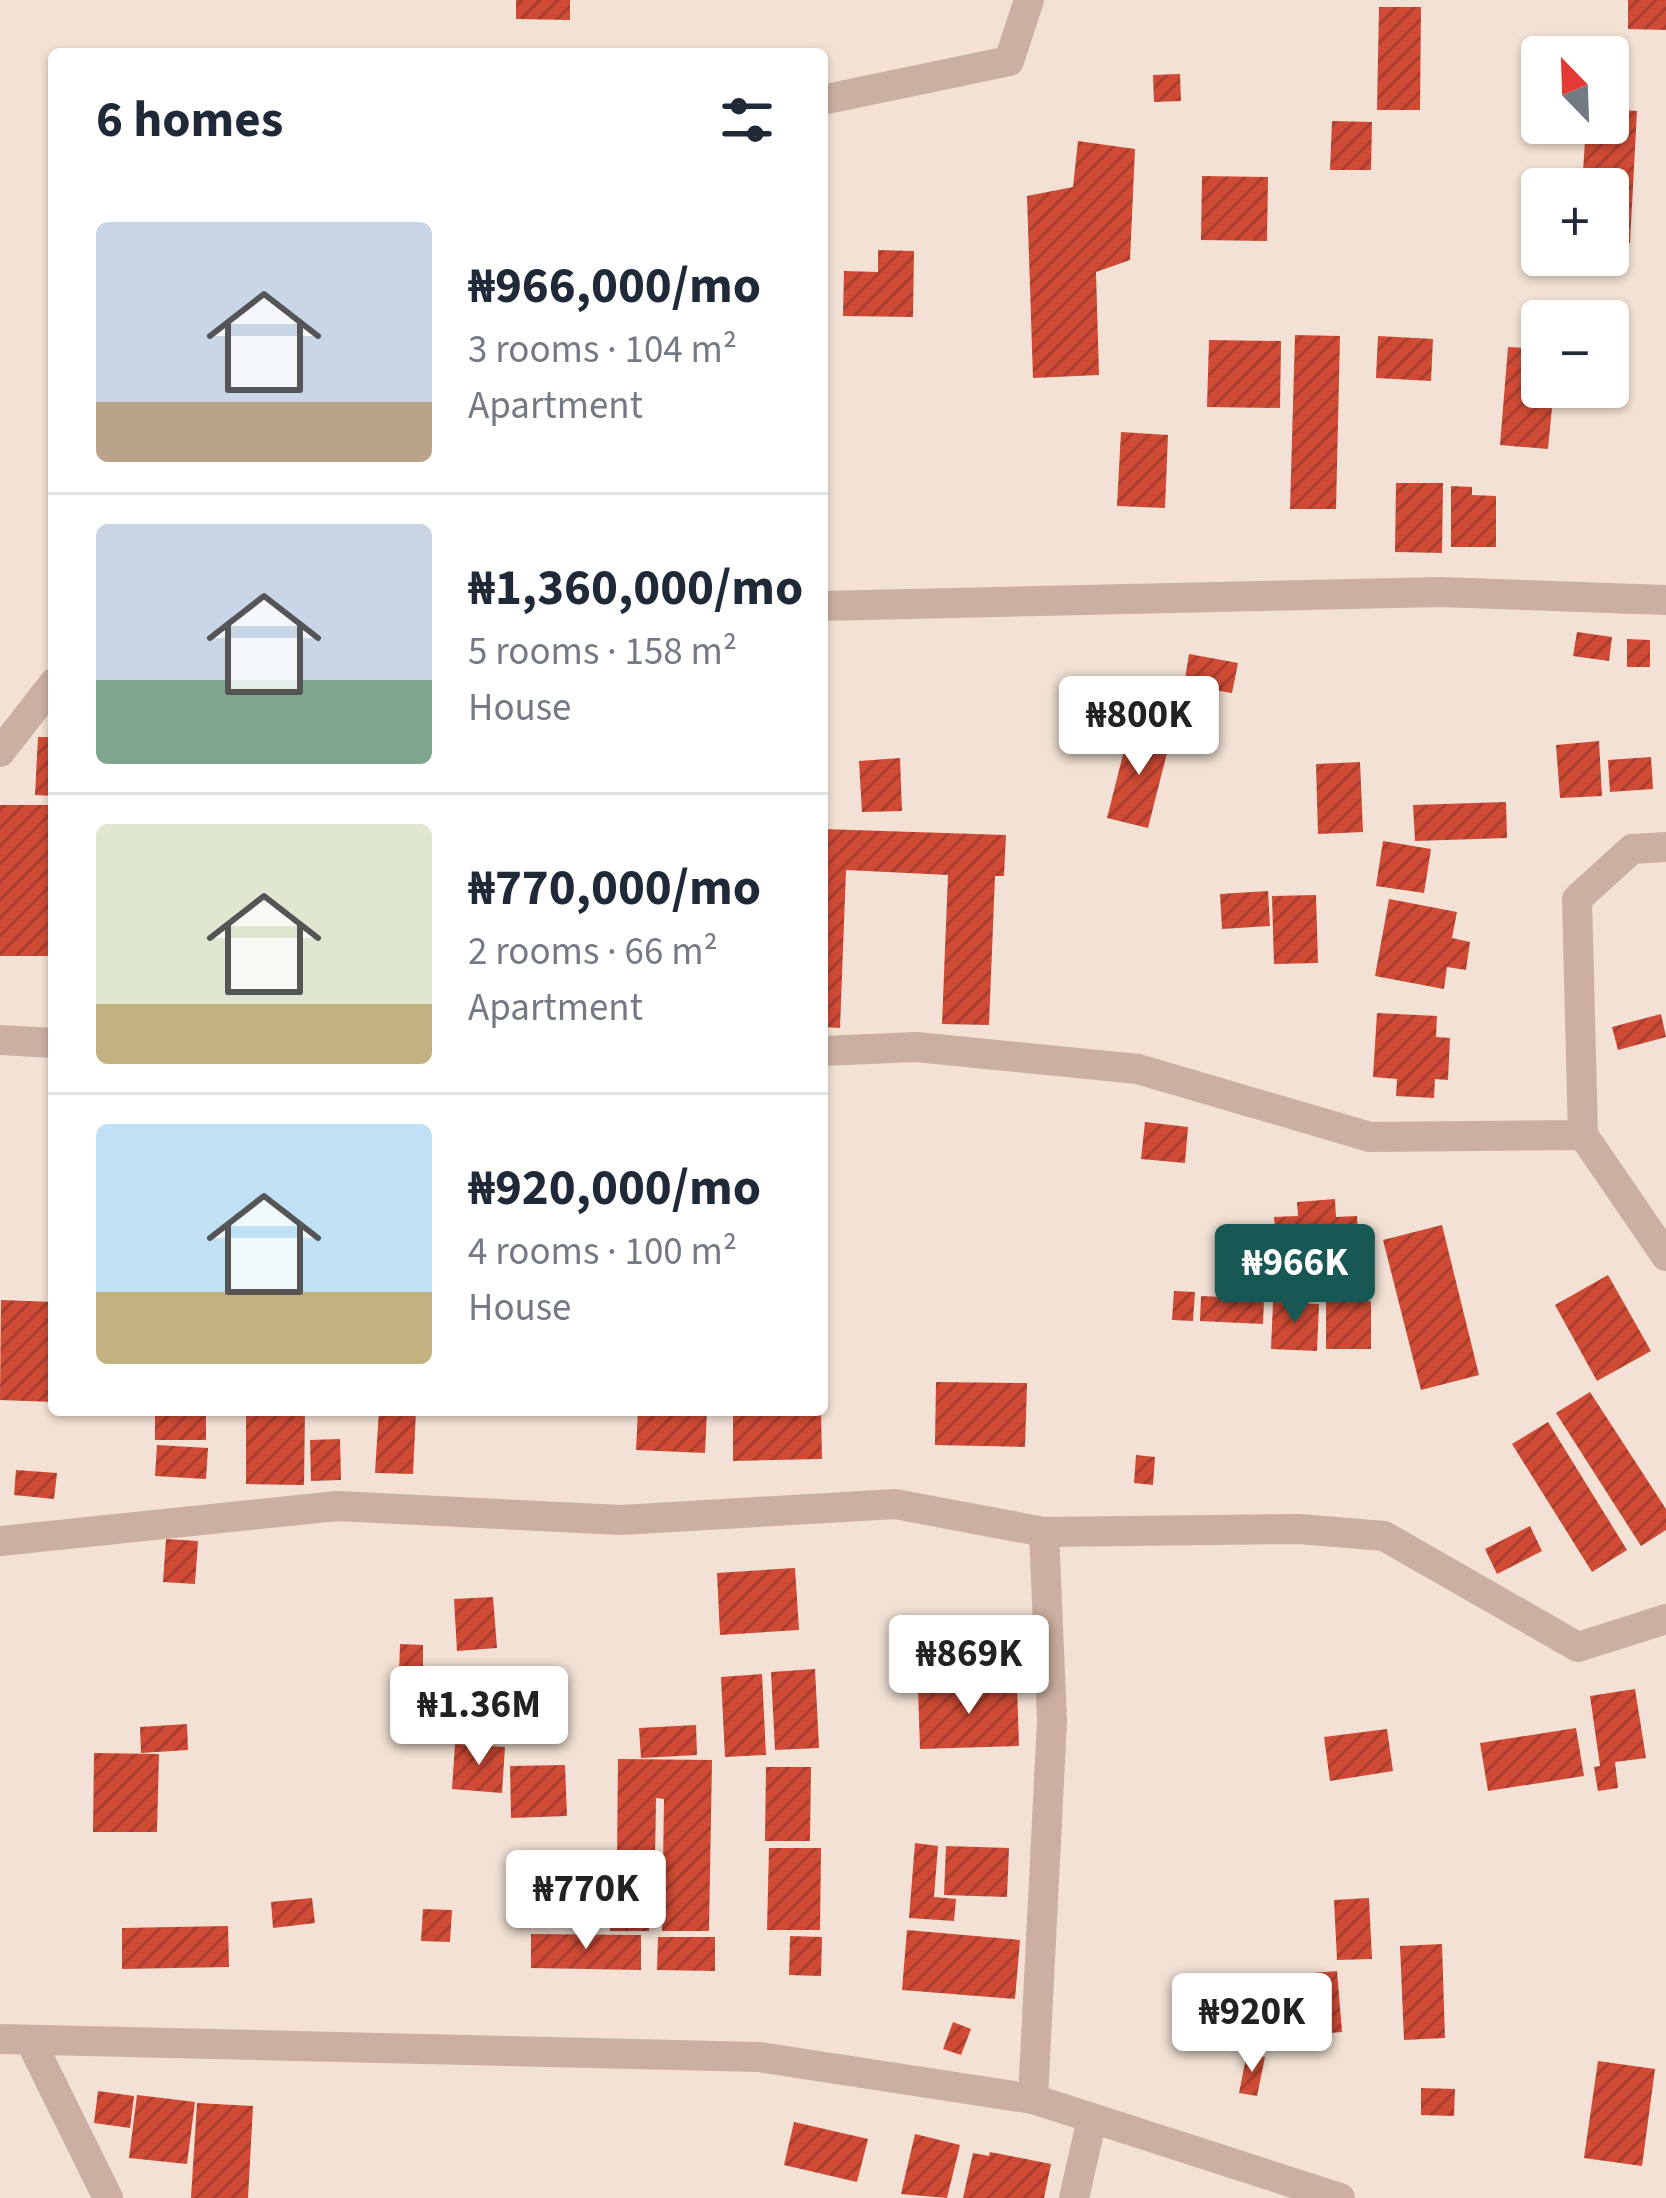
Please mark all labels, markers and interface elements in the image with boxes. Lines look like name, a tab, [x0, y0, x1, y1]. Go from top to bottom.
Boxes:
north arrow	[1521, 36, 1629, 144]
map controls	[1521, 36, 1629, 408]
text: 6 homes	[96, 84, 283, 156]
icon: filters	[714, 87, 780, 153]
button: +	[1521, 168, 1629, 276]
text: ₦966,000/mo	[468, 250, 761, 322]
icon: home	[192, 270, 336, 414]
button: −	[1521, 300, 1629, 408]
text: 3 rooms · 104 m²	[468, 322, 737, 378]
text: Apartment	[468, 378, 643, 434]
text: ₦1,360,000/mo	[468, 552, 803, 624]
icon: home	[192, 572, 336, 716]
text: 5 rooms · 158 m²	[468, 624, 737, 680]
pin: ₦800K	[1055, 676, 1223, 778]
text: House	[468, 680, 571, 736]
text: ₦800K	[1086, 687, 1192, 743]
text: ₦770,000/mo	[468, 852, 761, 924]
icon: home	[192, 872, 336, 1016]
text: 2 rooms · 66 m²	[468, 924, 718, 980]
text: Apartment	[468, 980, 643, 1036]
text: ₦920,000/mo	[468, 1152, 761, 1224]
icon: home	[192, 1172, 336, 1316]
text: 4 rooms · 100 m²	[468, 1224, 737, 1280]
pin: ₦966K	[1211, 1224, 1379, 1326]
text: ₦966K	[1242, 1235, 1348, 1291]
text: House	[468, 1280, 571, 1336]
pin: ₦869K	[885, 1615, 1053, 1717]
text: ₦869K	[916, 1626, 1022, 1682]
pin: ₦1.36M	[381, 1666, 577, 1768]
text: ₦1.36M	[417, 1677, 541, 1733]
pin: ₦770K	[502, 1850, 670, 1952]
text: ₦770K	[533, 1861, 639, 1917]
pin: ₦920K	[1168, 1973, 1336, 2075]
text: ₦920K	[1199, 1984, 1305, 2040]

